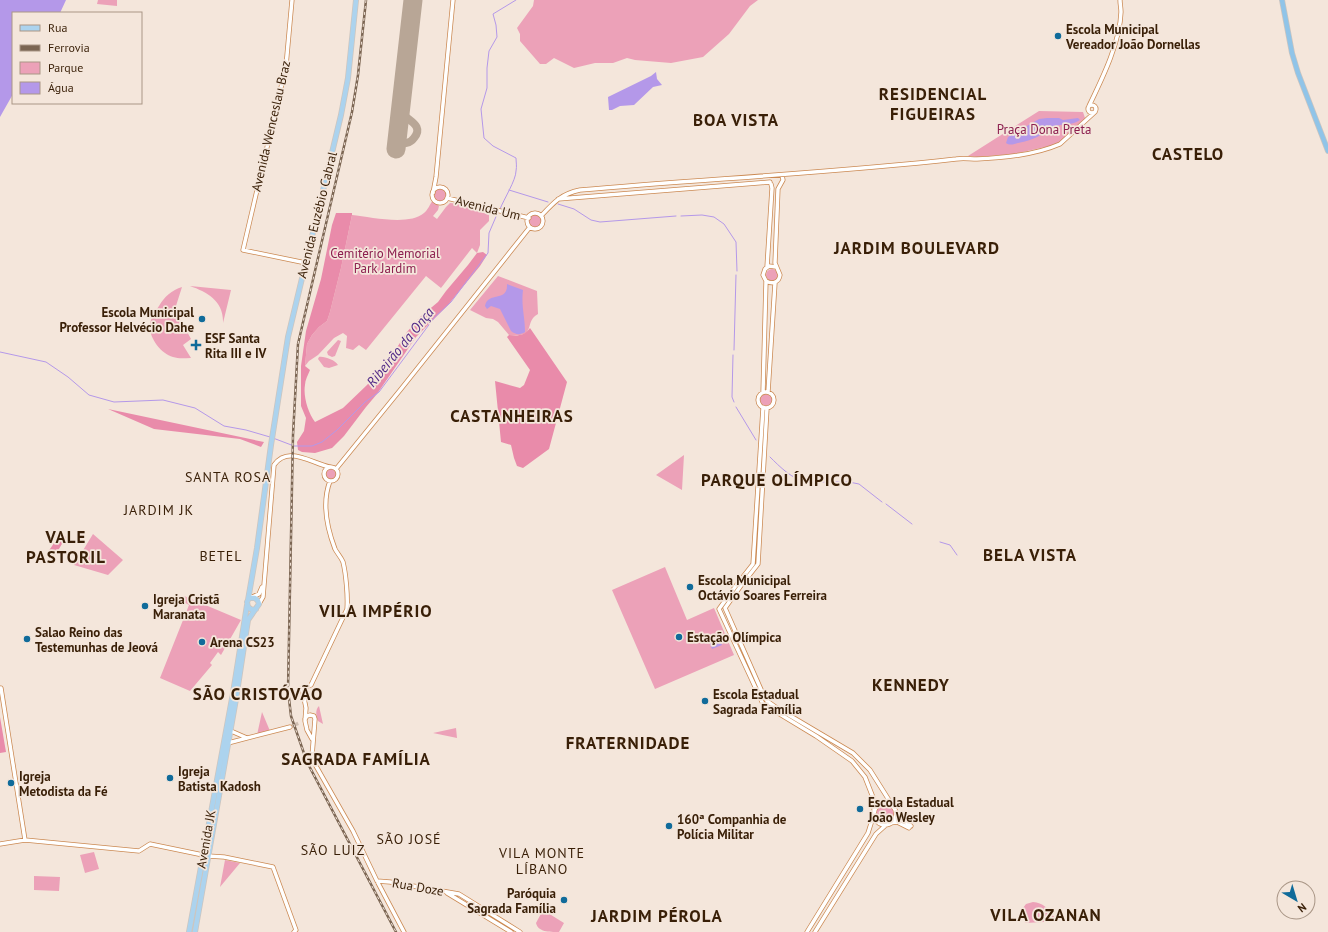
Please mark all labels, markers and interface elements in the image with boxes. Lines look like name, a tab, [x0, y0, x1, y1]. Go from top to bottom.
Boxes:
legend	[12, 12, 142, 104]
text: Rua	[48, 20, 67, 35]
place label: Escola Municipal Vereador João Dornellas	[1065, 21, 1201, 53]
marker: Escola Municipal Vereador João Dornellas	[1053, 31, 1063, 41]
text: Ferrovia	[48, 40, 90, 55]
street label: Avenida Wenceslau Braz	[248, 59, 294, 193]
text: Parque	[48, 60, 83, 75]
text: Água	[48, 80, 74, 95]
district label: RESIDENCIAL FIGUEIRAS	[879, 83, 987, 125]
district label: BOA VISTA	[693, 109, 779, 131]
park label: Praça Dona Preta	[997, 121, 1091, 138]
district label: CASTELO	[1152, 143, 1224, 165]
street label: Avenida Euzébio Cabral	[293, 150, 341, 280]
street label: Avenida Um	[454, 192, 522, 224]
district label: JARDIM BOULEVARD	[833, 237, 1000, 259]
park label: Cemitério Memorial Park Jardim	[330, 245, 440, 277]
water label: Ribeirão da Onça	[362, 303, 438, 390]
place label: Escola Municipal Professor Helvécio Dahe	[60, 304, 194, 336]
marker: Escola Municipal Professor Helvécio Dahe	[197, 314, 207, 324]
place label: ESF Santa Rita III e IV	[205, 330, 267, 362]
marker: ESF Santa Rita III e IV	[190, 339, 202, 351]
district label: CASTANHEIRAS	[450, 405, 574, 427]
district label: SANTA ROSA	[185, 468, 271, 486]
district label: PARQUE OLÍMPICO	[701, 469, 853, 491]
district label: JARDIM JK	[123, 501, 194, 519]
district label: VALE PASTORIL	[26, 526, 106, 568]
district label: BELA VISTA	[983, 544, 1077, 566]
district label: BETEL	[199, 547, 243, 565]
place label: Escola Municipal Octávio Soares Ferreira	[698, 572, 827, 604]
marker: Escola Municipal Octávio Soares Ferreira	[685, 582, 695, 592]
place label: Igreja Cristã Maranata	[153, 591, 220, 623]
district label: VILA IMPÉRIO	[318, 600, 433, 622]
marker: Igreja Cristã Maranata	[140, 601, 150, 611]
place label: Salao Reino das Testemunhas de Jeová	[35, 624, 158, 656]
place label: Estação Olímpica	[687, 629, 782, 646]
marker: Estação Olímpica	[674, 632, 684, 642]
marker: Salao Reino das Testemunhas de Jeová	[22, 634, 32, 644]
place label: Arena CS23	[210, 634, 275, 651]
marker: Arena CS23	[197, 637, 207, 647]
district label: KENNEDY	[872, 674, 950, 696]
district label: SÃO CRISTÓVÃO	[193, 683, 323, 705]
place label: Escola Estadual Sagrada Família	[713, 686, 802, 718]
marker: Escola Estadual Sagrada Família	[700, 696, 710, 706]
district label: FRATERNIDADE	[566, 732, 690, 754]
district label: SAGRADA FAMÍLIA	[281, 748, 431, 770]
place label: Igreja Batista Kadosh	[178, 763, 261, 795]
place label: Igreja Metodista da Fé	[19, 768, 108, 800]
marker: Igreja Batista Kadosh	[165, 773, 175, 783]
marker: Igreja Metodista da Fé	[6, 778, 16, 788]
place label: Escola Estadual João Wesley	[867, 794, 954, 826]
marker: Escola Estadual João Wesley	[855, 804, 865, 814]
street label: Avenida JK	[192, 808, 220, 870]
place label: 160ª Companhia de Polícia Militar	[677, 811, 787, 843]
marker: 160ª Companhia de Polícia Militar	[664, 821, 674, 831]
district label: SÃO JOSÉ	[376, 830, 442, 848]
district label: SÃO LUIZ	[301, 841, 365, 859]
district label: VILA MONTE LÍBANO	[498, 844, 585, 878]
street label: Rua Doze	[391, 874, 445, 900]
north arrow	[1276, 880, 1316, 920]
place label: Paróquia Sagrada Família	[467, 885, 556, 917]
marker: Paróquia Sagrada Família	[559, 895, 569, 905]
text: N	[1295, 900, 1309, 916]
district label: VILA OZANAN	[989, 904, 1102, 926]
district label: JARDIM PÉROLA	[590, 905, 723, 927]

